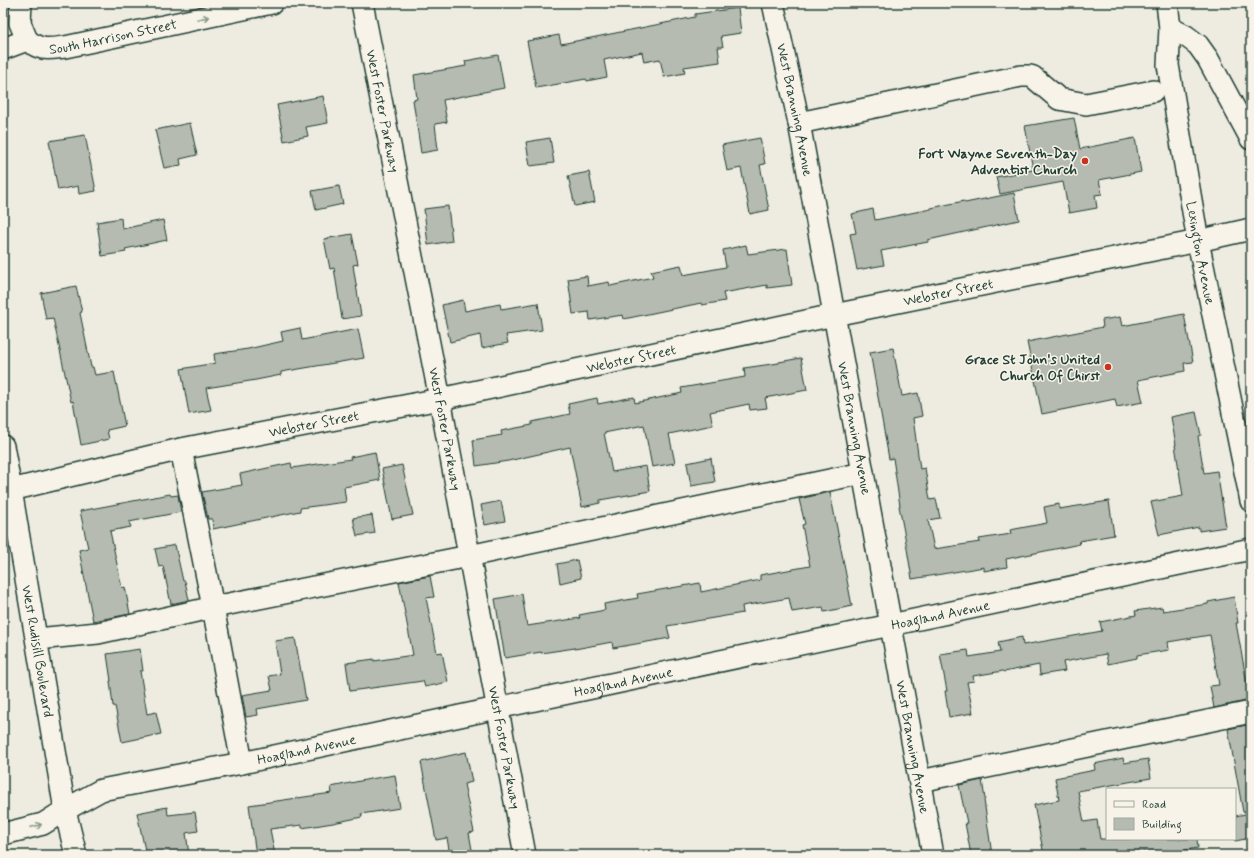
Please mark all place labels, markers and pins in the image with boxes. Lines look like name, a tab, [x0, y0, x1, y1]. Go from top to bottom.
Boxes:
place label: Fort Wayne Seventh-Day Adventist Church	[918, 145, 1077, 179]
marker: Fort Wayne Seventh-Day Adventist Church	[1080, 156, 1090, 166]
place label: Grace St John's United Church Of Chirst	[965, 351, 1100, 385]
marker: Grace St John's United Church Of Chirst	[1103, 362, 1113, 372]

